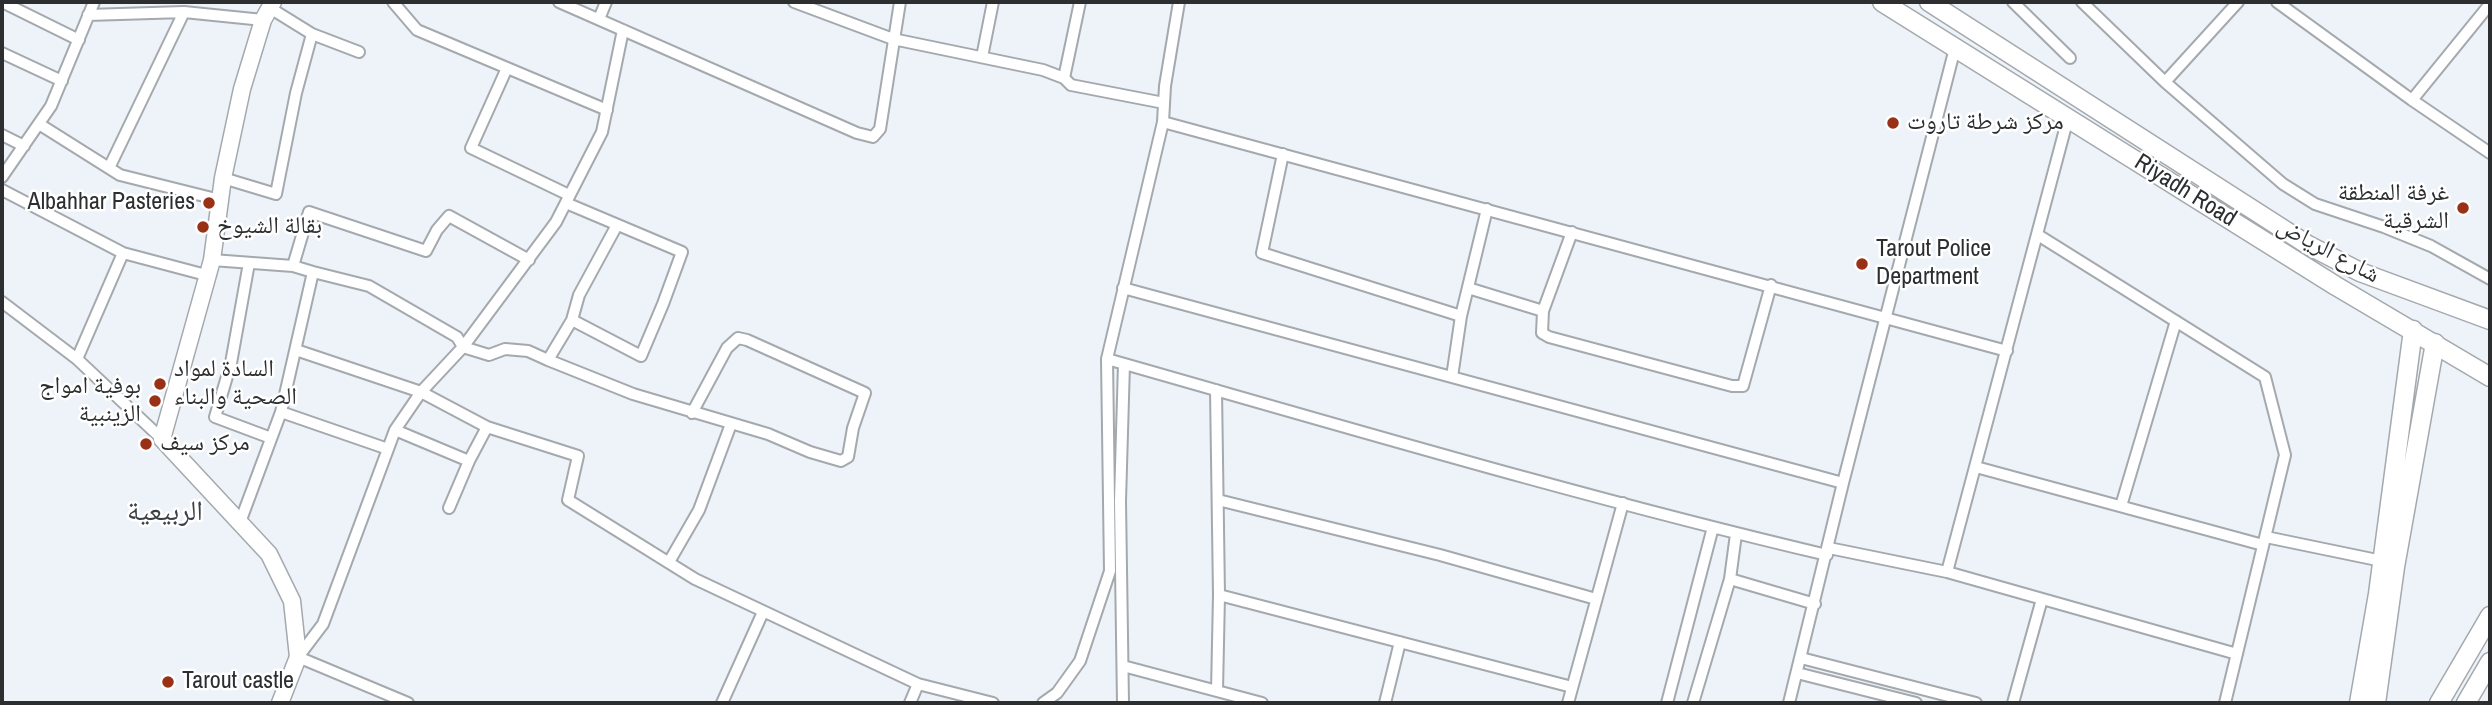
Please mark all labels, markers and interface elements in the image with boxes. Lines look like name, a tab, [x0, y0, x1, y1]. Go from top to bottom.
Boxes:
place label: مركز شرطة تاروت	[1907, 109, 2064, 137]
marker: مركز شرطة تاروت	[1885, 115, 1901, 131]
street label: Riyadh Road	[2129, 148, 2241, 234]
place label: غرفة المنطقة الشرقية	[2338, 180, 2449, 236]
place label: Albahhar Pasteries	[28, 189, 195, 217]
marker: Albahhar Pasteries	[201, 195, 217, 211]
marker: غرفة المنطقة الشرقية	[2455, 200, 2471, 216]
street label: شارع الرياض	[2272, 212, 2384, 290]
place label: بقالة الشيوخ	[217, 213, 322, 241]
marker: بقالة الشيوخ	[195, 219, 211, 235]
place label: Tarout Police Department	[1876, 236, 1991, 292]
marker: Tarout Police Department	[1854, 256, 1870, 272]
place label: السادة لمواد الصحية والبناء	[174, 356, 297, 412]
place label: بوفية امواج الزينبية	[39, 373, 141, 429]
marker: السادة لمواد الصحية والبناء	[152, 376, 168, 392]
marker: بوفية امواج الزينبية	[147, 393, 163, 409]
place label: مركز سيف	[160, 430, 250, 458]
marker: مركز سيف	[138, 436, 154, 452]
district label: الربيعية	[127, 495, 203, 529]
place label: Tarout castle	[182, 668, 294, 696]
marker: Tarout castle	[160, 674, 176, 690]

